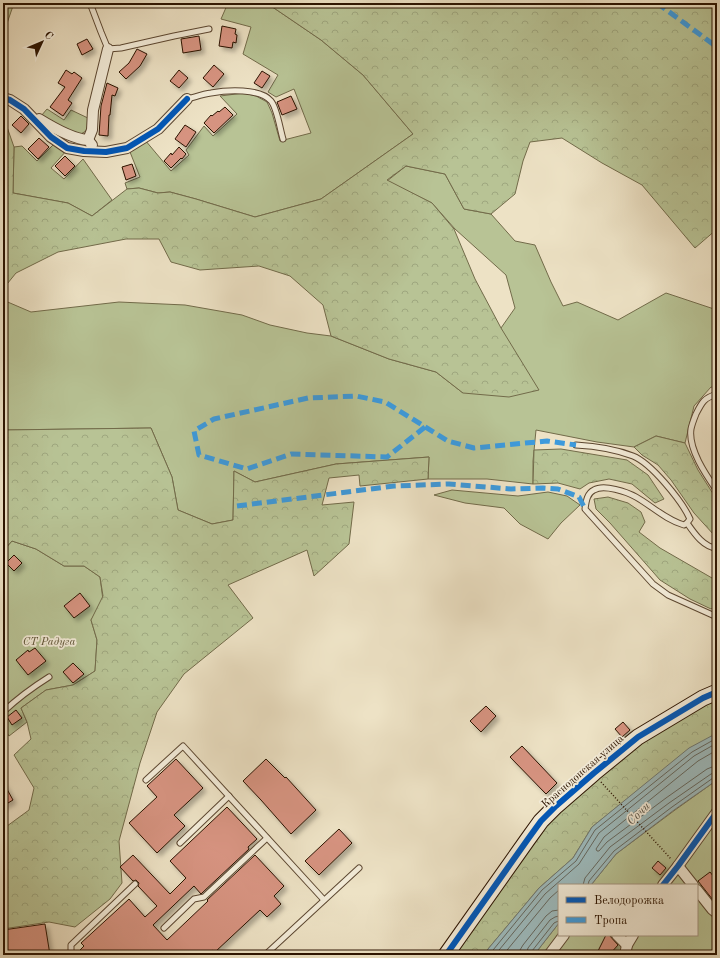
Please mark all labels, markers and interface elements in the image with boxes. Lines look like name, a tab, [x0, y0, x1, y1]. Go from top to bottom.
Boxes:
north arrow	[22, 22, 62, 62]
text: С	[42, 30, 55, 43]
park label: СТ Радуга	[23, 637, 75, 648]
street label: Краснодонская улица	[540, 733, 627, 810]
water label: Сочи	[625, 800, 653, 828]
legend	[558, 884, 698, 936]
text: Велодорожка	[594, 895, 664, 907]
text: Тропа	[594, 915, 627, 927]

